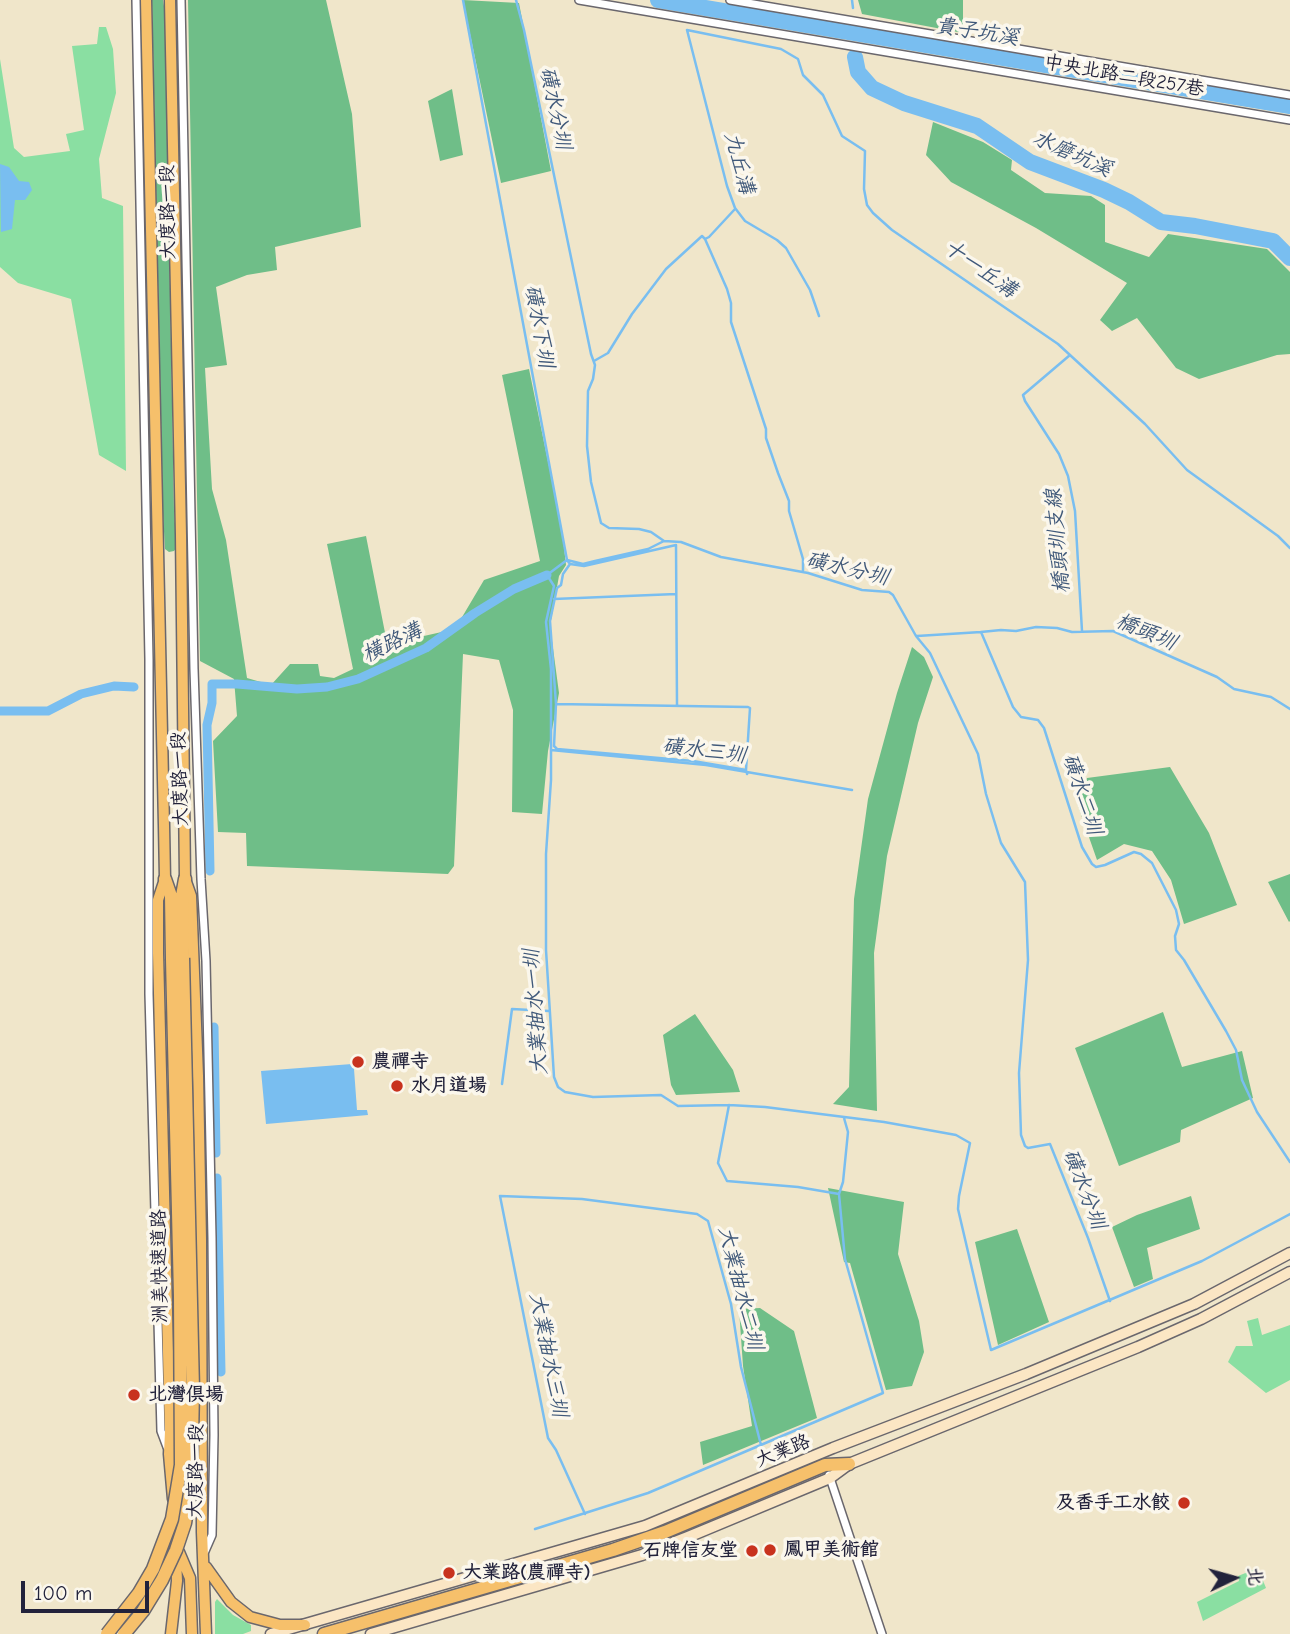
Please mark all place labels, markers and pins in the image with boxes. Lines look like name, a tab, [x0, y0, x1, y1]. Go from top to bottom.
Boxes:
place label: 農禪寺	[372, 1051, 429, 1073]
marker: 農禪寺	[350, 1054, 366, 1070]
place label: 水月道場	[411, 1075, 487, 1097]
marker: 水月道場	[389, 1078, 405, 1094]
place label: 北灣俱場	[148, 1384, 224, 1406]
marker: 北灣俱場	[126, 1387, 142, 1403]
place label: 及香手工水餃	[1056, 1492, 1170, 1514]
marker: 及香手工水餃	[1176, 1495, 1192, 1511]
place label: 鳳甲美術館	[784, 1539, 879, 1561]
place label: 石牌信友堂	[643, 1540, 738, 1562]
marker: 鳳甲美術館	[762, 1542, 778, 1558]
marker: 石牌信友堂	[744, 1543, 760, 1559]
place label: 大業路(農禪寺)	[463, 1562, 591, 1584]
marker: 大業路(農禪寺)	[441, 1565, 457, 1581]

